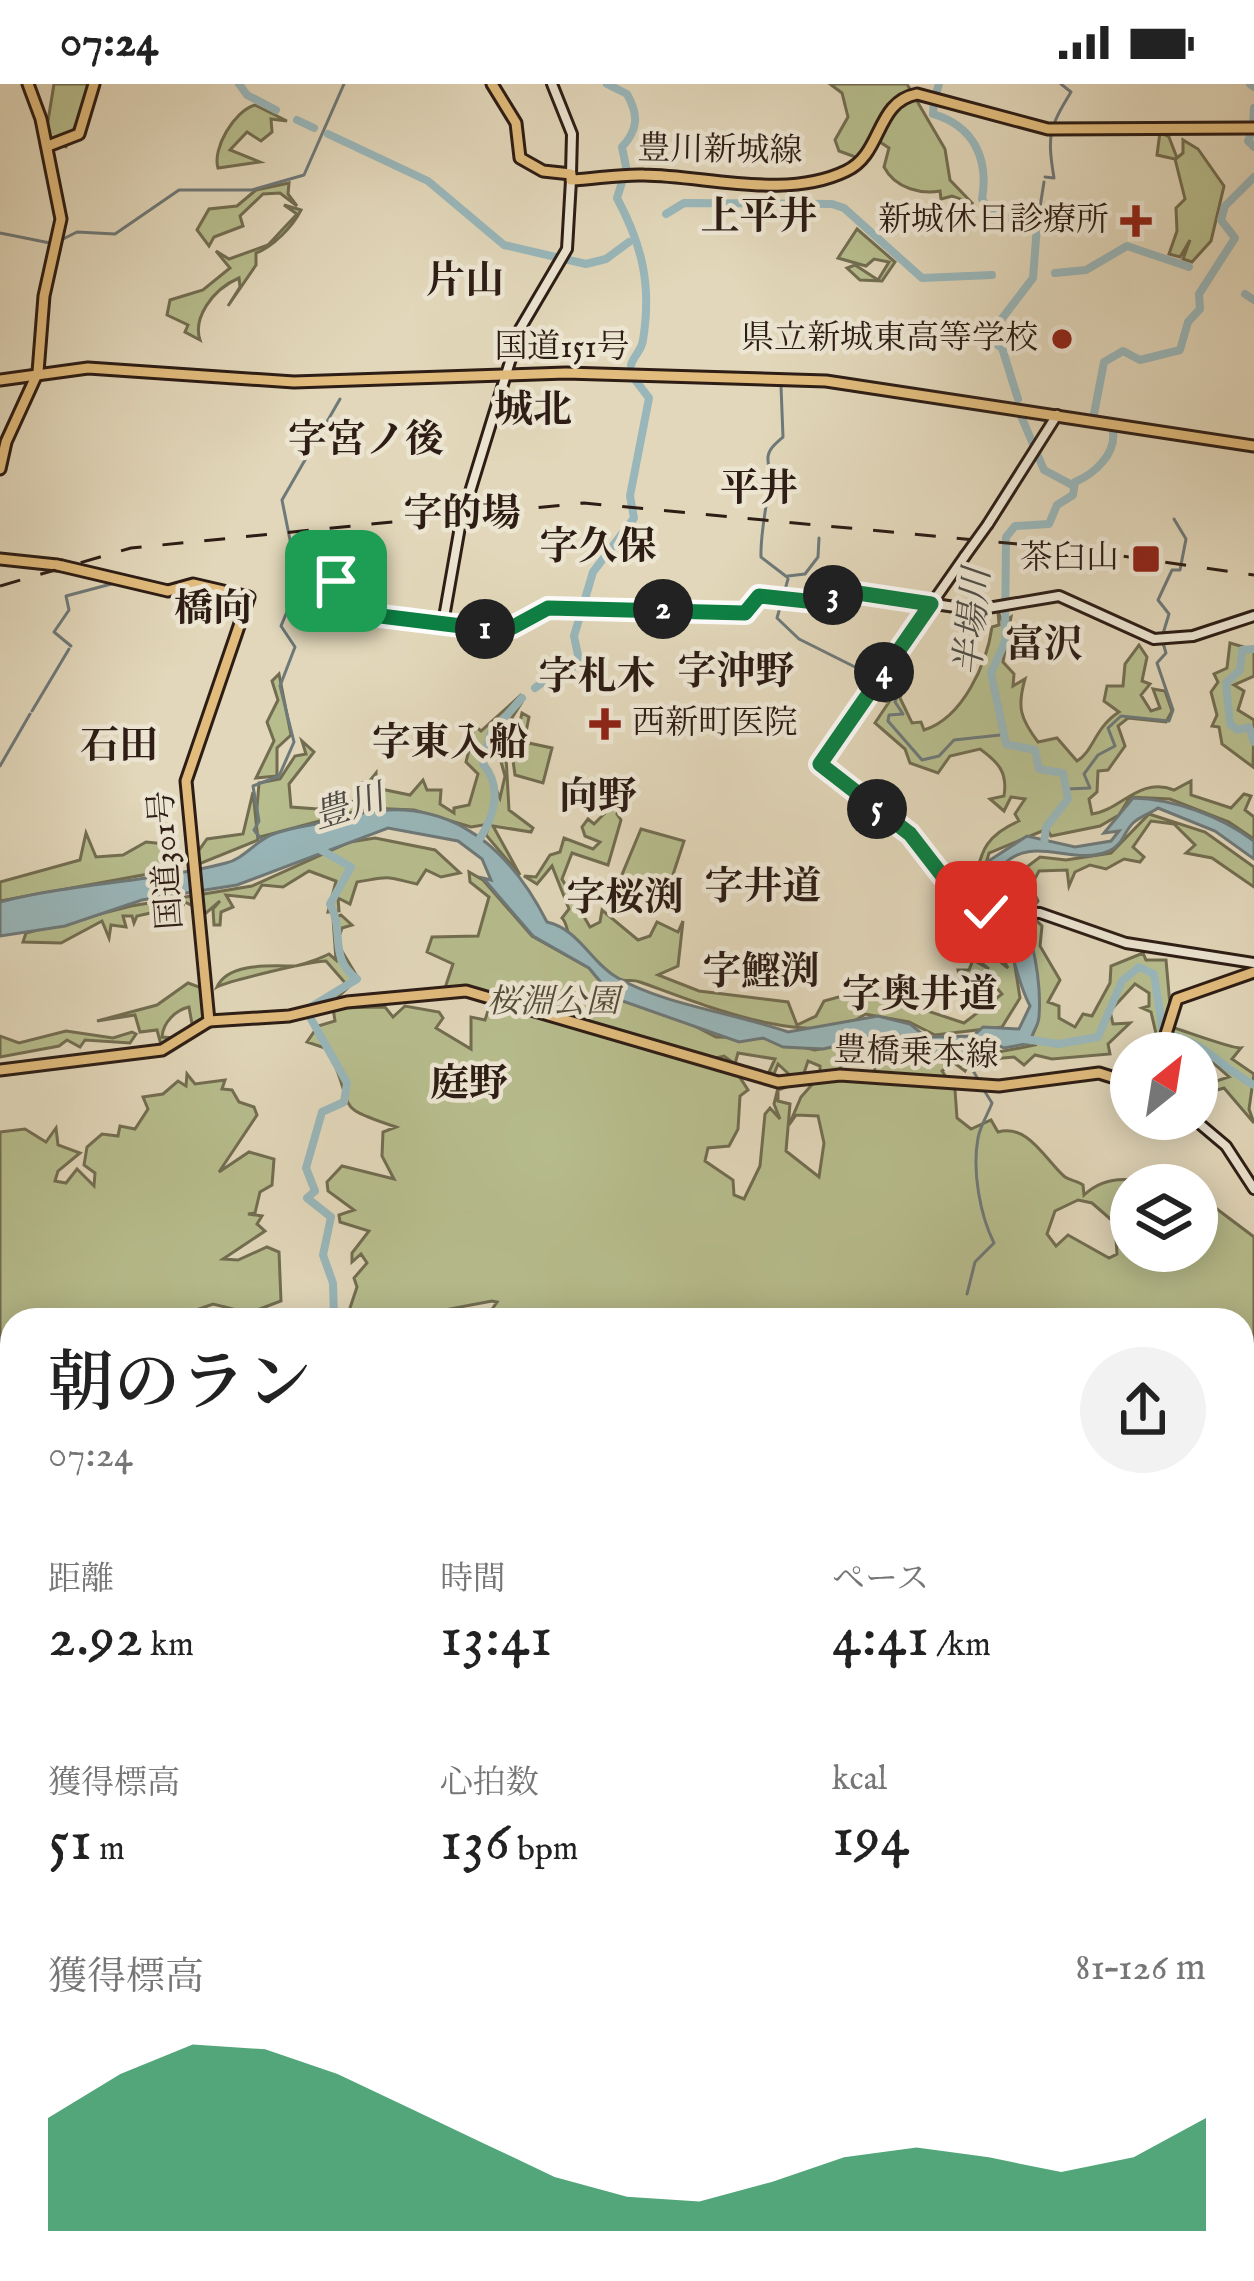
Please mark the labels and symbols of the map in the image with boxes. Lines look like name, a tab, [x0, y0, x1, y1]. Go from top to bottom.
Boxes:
street label: 豊川新城線	[637, 129, 803, 173]
district label: 上平井	[700, 194, 818, 243]
place label: 新城休日診療所	[878, 200, 1109, 242]
marker: 新城休日診療所	[1120, 205, 1152, 237]
district label: 片山	[426, 258, 504, 307]
place label: 県立新城東高等学校	[741, 318, 1038, 360]
marker: 県立新城東高等学校	[1049, 326, 1075, 352]
street label: 国道151号	[494, 327, 630, 369]
district label: 城北	[494, 387, 572, 436]
district label: 字宮ノ後	[288, 417, 444, 466]
district label: 平井	[720, 466, 798, 515]
district label: 字的場	[403, 491, 521, 540]
district label: 字久保	[539, 524, 657, 573]
pin	[285, 530, 387, 632]
place label: 茶臼山	[1020, 538, 1119, 580]
marker: 茶臼山	[1130, 543, 1162, 575]
water label: 半場川	[946, 562, 1002, 678]
pin: 3	[803, 565, 863, 625]
pin: 2	[633, 579, 693, 639]
district label: 橋向	[174, 586, 252, 635]
pin: 1	[455, 599, 515, 659]
district label: 富沢	[1005, 622, 1083, 671]
pin: 4	[854, 642, 914, 702]
district label: 字沖野	[677, 649, 795, 698]
district label: 字札木	[538, 654, 656, 703]
place label: 西新町医院	[632, 703, 797, 745]
marker: 西新町医院	[589, 708, 621, 740]
district label: 字東入船	[372, 720, 528, 769]
district label: 石田	[80, 723, 158, 772]
water label: 豊川	[308, 774, 394, 841]
district label: 向野	[559, 774, 637, 823]
pin: 5	[847, 779, 907, 839]
street label: 国道301号	[141, 789, 193, 931]
pin	[935, 861, 1037, 963]
district label: 字井道	[704, 864, 822, 913]
district label: 字桜渕	[566, 875, 684, 924]
district label: 字鰹渕	[702, 949, 820, 998]
district label: 字奥井道	[842, 972, 998, 1021]
park label: 桜淵公園	[487, 982, 624, 1024]
street label: 豊橋乗本線	[833, 1030, 999, 1078]
north arrow	[1110, 1032, 1218, 1140]
district label: 庭野	[430, 1061, 508, 1110]

